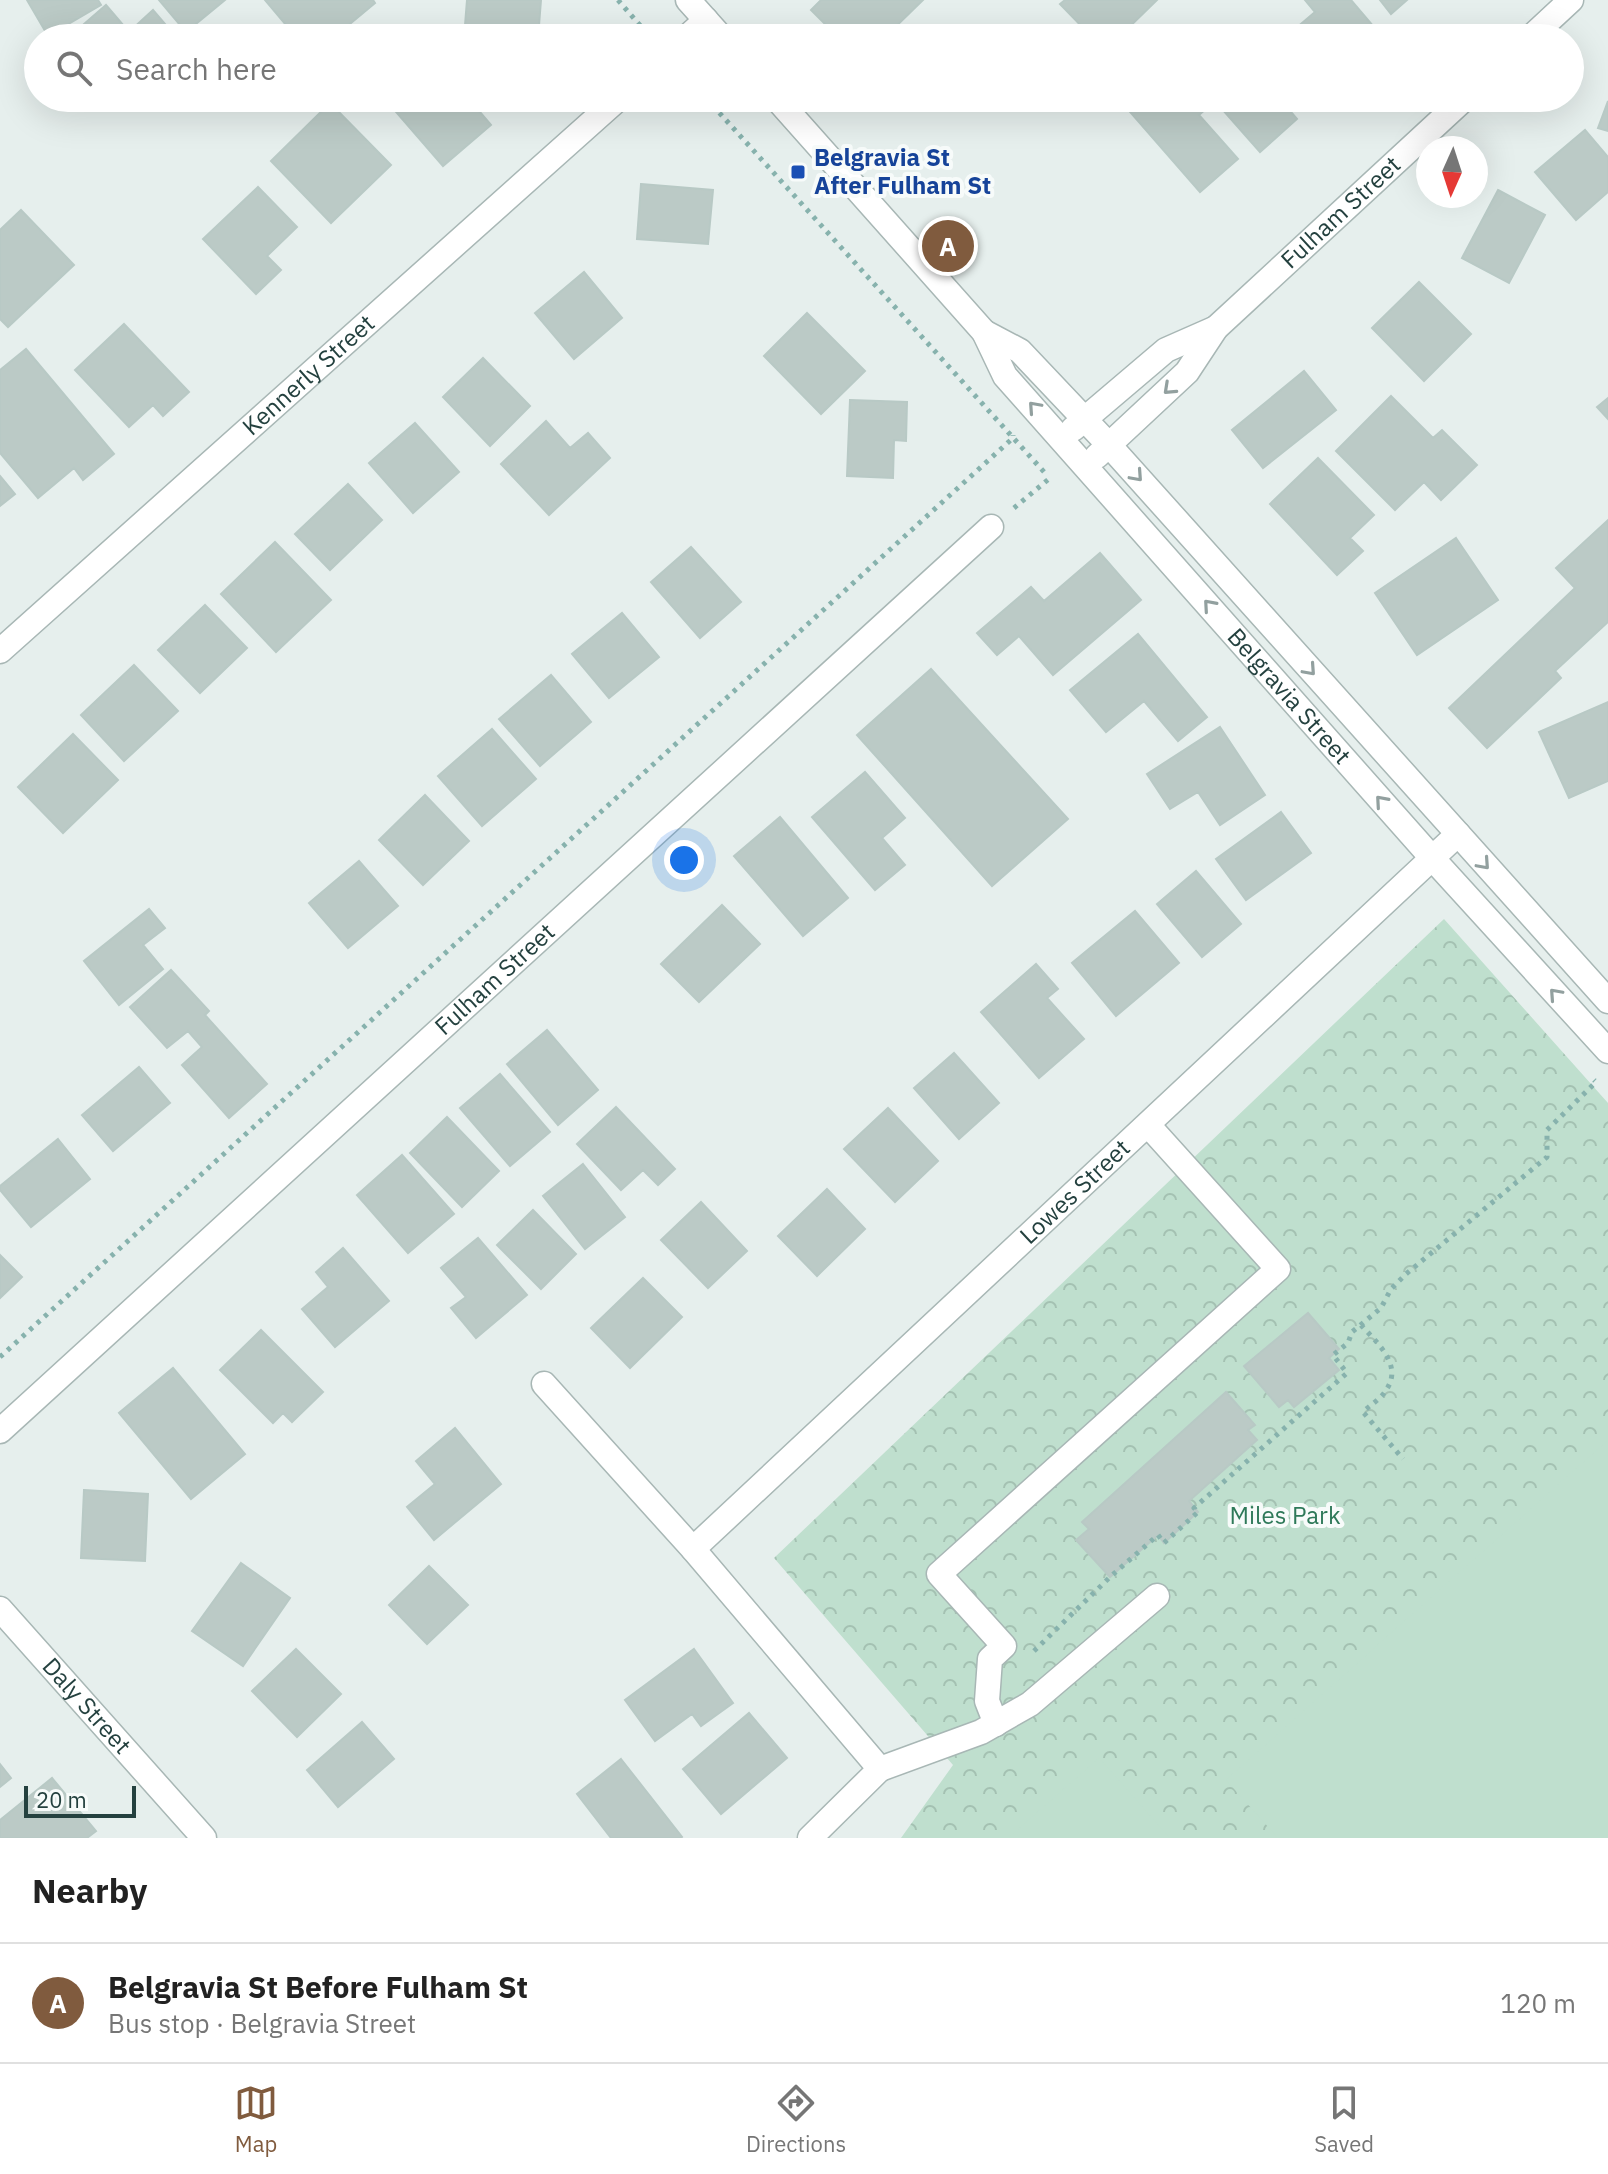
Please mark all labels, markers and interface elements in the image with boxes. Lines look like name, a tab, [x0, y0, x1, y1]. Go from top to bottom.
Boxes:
search box	[24, 24, 1584, 112]
icon: search	[52, 46, 96, 90]
text: Search here	[116, 49, 277, 88]
north arrow	[1416, 136, 1488, 208]
place label: Belgravia St After Fulham St	[814, 141, 991, 201]
street label: Fulham Street	[1274, 148, 1407, 275]
marker: Belgravia St After Fulham St	[789, 163, 807, 181]
pin: A	[922, 216, 974, 276]
street label: Kennerly Street	[235, 307, 381, 442]
one-way arrow	[1164, 380, 1178, 395]
one-way arrow	[1029, 402, 1043, 417]
one-way arrow	[1127, 467, 1141, 482]
one-way arrow	[1205, 600, 1219, 615]
street label: Belgravia Street	[1221, 621, 1359, 771]
one-way arrow	[1301, 661, 1316, 675]
one-way arrow	[1377, 795, 1391, 810]
your location	[664, 840, 704, 880]
one-way arrow	[1474, 854, 1489, 869]
street label: Fulham Street	[427, 916, 561, 1042]
one-way arrow	[1551, 988, 1565, 1003]
street label: Lowes Street	[1012, 1132, 1136, 1251]
park label: Miles Park	[1229, 1499, 1341, 1531]
street label: Daly Street	[36, 1650, 139, 1760]
scale bar	[24, 1782, 136, 1818]
text: 20 m	[36, 1785, 87, 1814]
text: Nearby	[32, 1868, 147, 1912]
text: Belgravia St Before Fulham St	[108, 1967, 528, 2006]
text: A	[49, 1986, 67, 2020]
text: 120 m	[1500, 1986, 1576, 2020]
text: Bus stop · Belgravia Street	[108, 2006, 416, 2040]
tab: Map	[234, 2081, 278, 2158]
tab: Directions	[746, 2081, 846, 2158]
tab: Saved	[1314, 2081, 1374, 2158]

